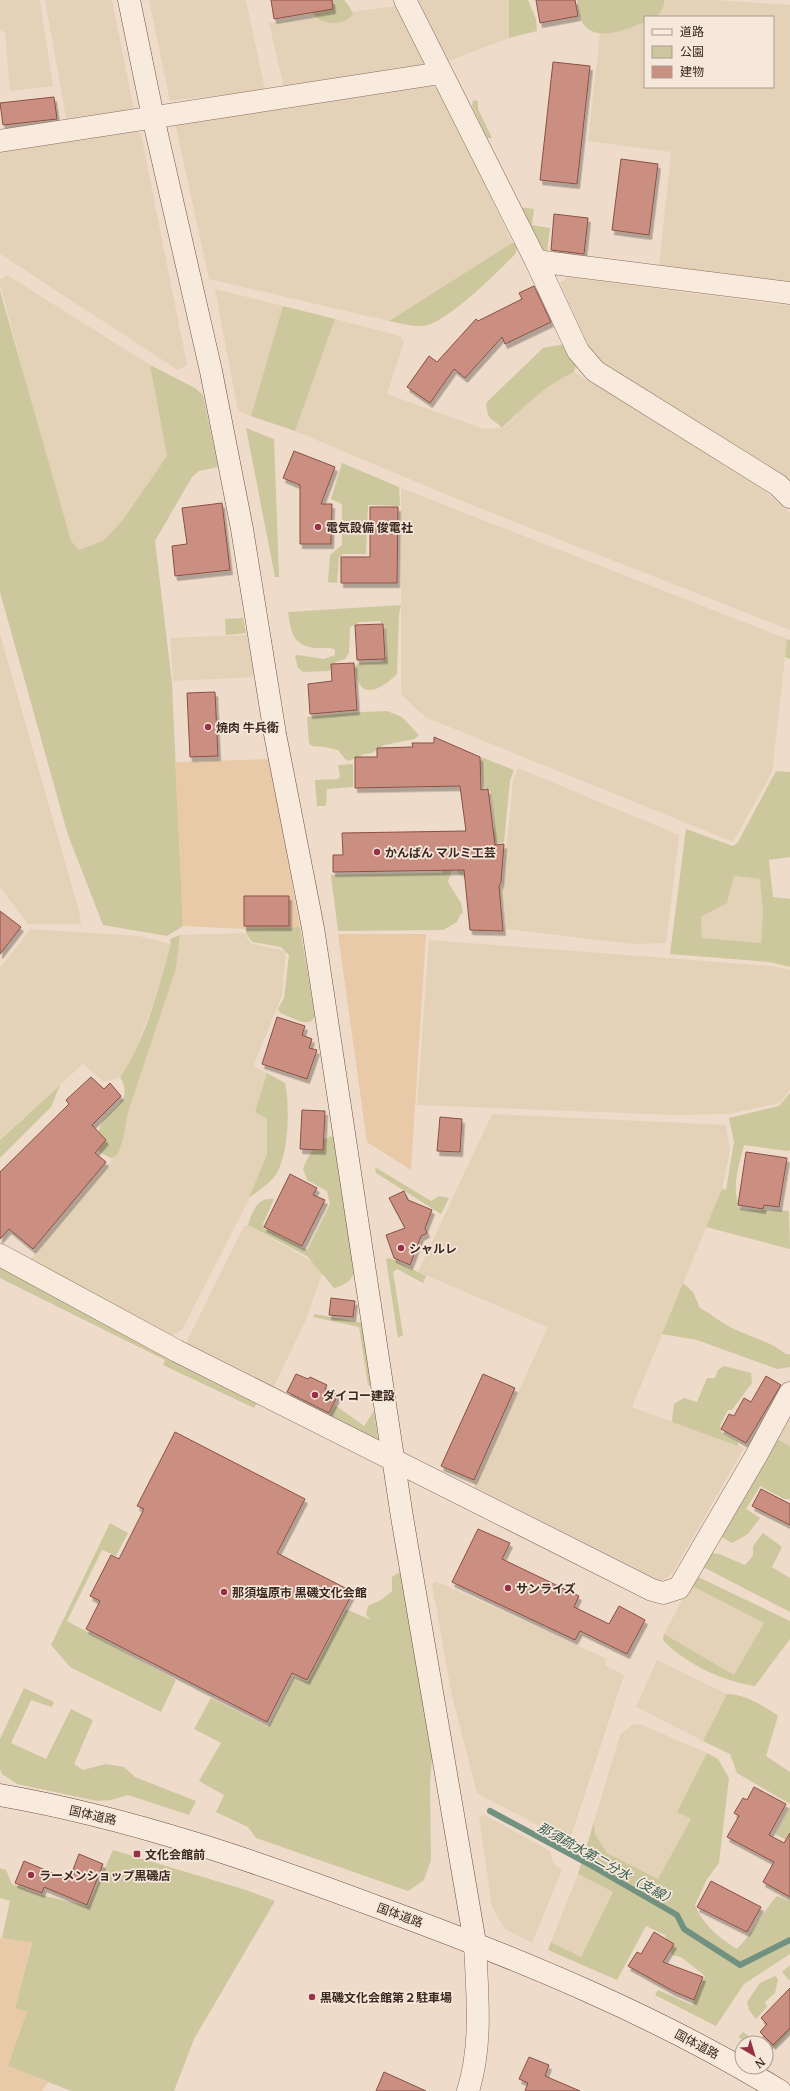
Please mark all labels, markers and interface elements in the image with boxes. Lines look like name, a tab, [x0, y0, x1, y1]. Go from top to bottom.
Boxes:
legend	[644, 16, 774, 88]
text: 道路	[680, 24, 704, 39]
text: 公園	[680, 44, 704, 59]
text: 建物	[680, 64, 704, 79]
place label: 電気設備 俊電社	[326, 520, 413, 535]
marker: 電気設備 俊電社	[313, 522, 323, 532]
place label: 焼肉 牛兵衛	[216, 720, 279, 735]
marker: 焼肉 牛兵衛	[203, 722, 213, 732]
place label: かんばん マルミ工芸	[385, 845, 496, 860]
marker: かんばん マルミ工芸	[372, 847, 382, 857]
place label: シャルレ	[409, 1241, 457, 1256]
marker: シャルレ	[396, 1243, 406, 1253]
place label: ダイコー建設	[323, 1388, 395, 1403]
marker: ダイコー建設	[310, 1390, 320, 1400]
place label: サンライズ	[516, 1581, 576, 1596]
marker: サンライズ	[503, 1583, 513, 1593]
place label: 那須塩原市 黒磯文化会館	[232, 1585, 367, 1600]
marker: 那須塩原市 黒磯文化会館	[219, 1587, 229, 1597]
street label: 国体道路	[68, 1802, 118, 1828]
water label: 那須疏水第二分水（支線）	[535, 1819, 679, 1909]
place label: 文化会館前	[145, 1847, 205, 1862]
marker: 文化会館前	[132, 1849, 142, 1859]
place label: ラーメンショップ黒磯店	[39, 1868, 171, 1883]
marker: ラーメンショップ黒磯店	[26, 1870, 36, 1880]
street label: 国体道路	[375, 1900, 425, 1930]
place label: 黒磯文化会館第２駐車場	[320, 1990, 452, 2005]
marker: 黒磯文化会館第２駐車場	[307, 1992, 317, 2002]
street label: 国体道路	[672, 2026, 722, 2062]
north arrow	[734, 2035, 774, 2075]
text: N	[752, 2055, 768, 2071]

